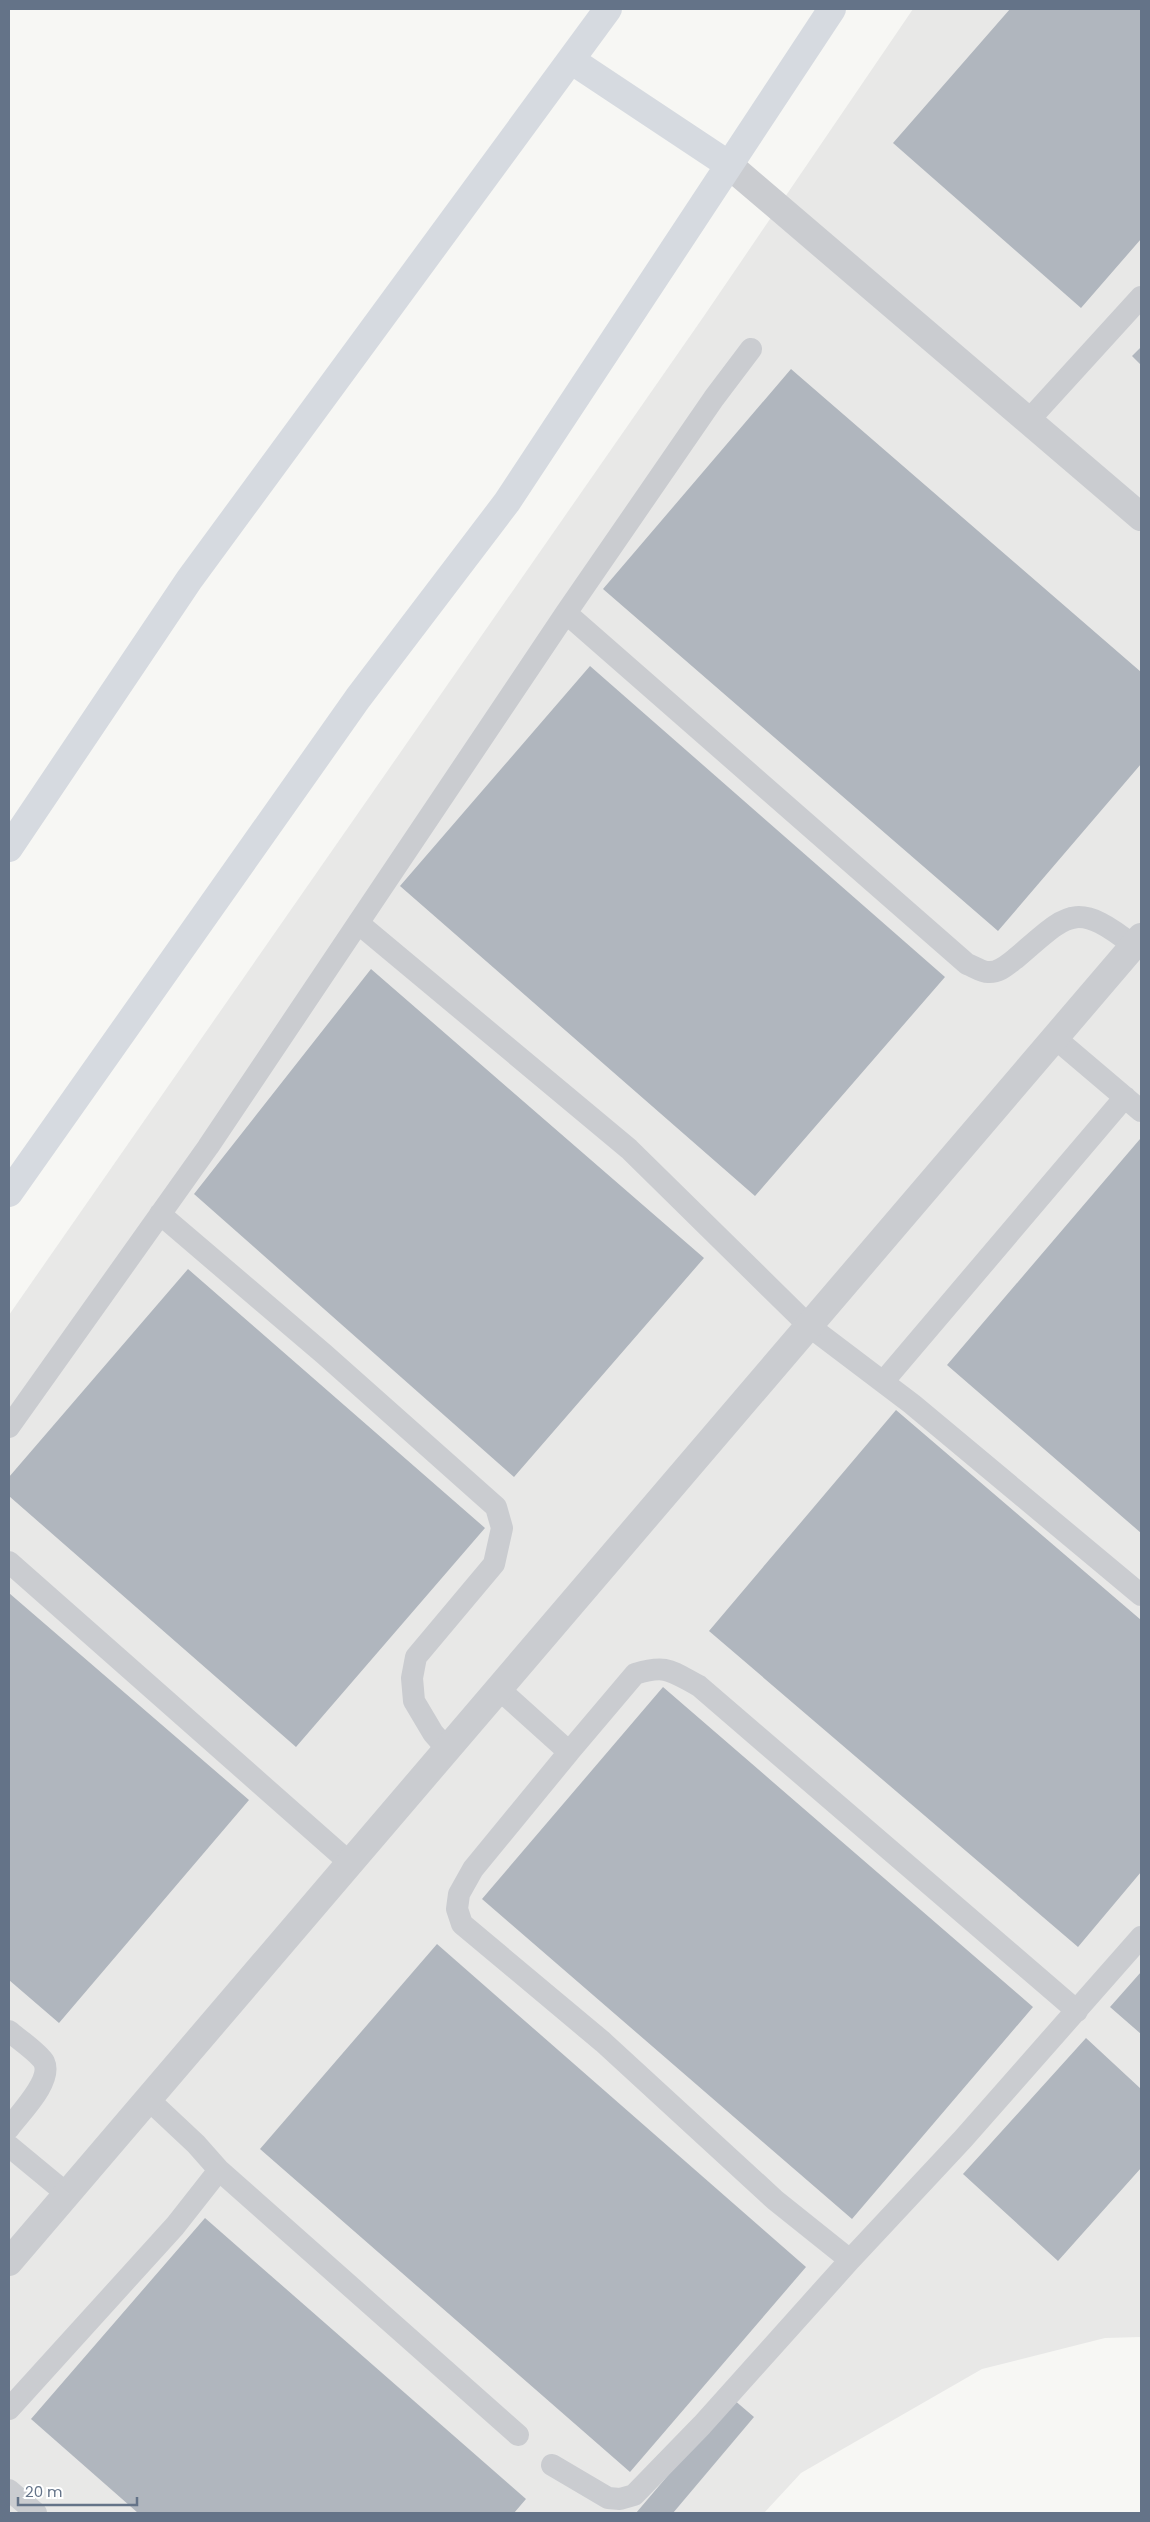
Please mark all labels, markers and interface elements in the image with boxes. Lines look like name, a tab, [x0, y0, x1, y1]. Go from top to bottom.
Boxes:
scale bar	[18, 2474, 136, 2506]
text: 20 m	[25, 2481, 63, 2502]

